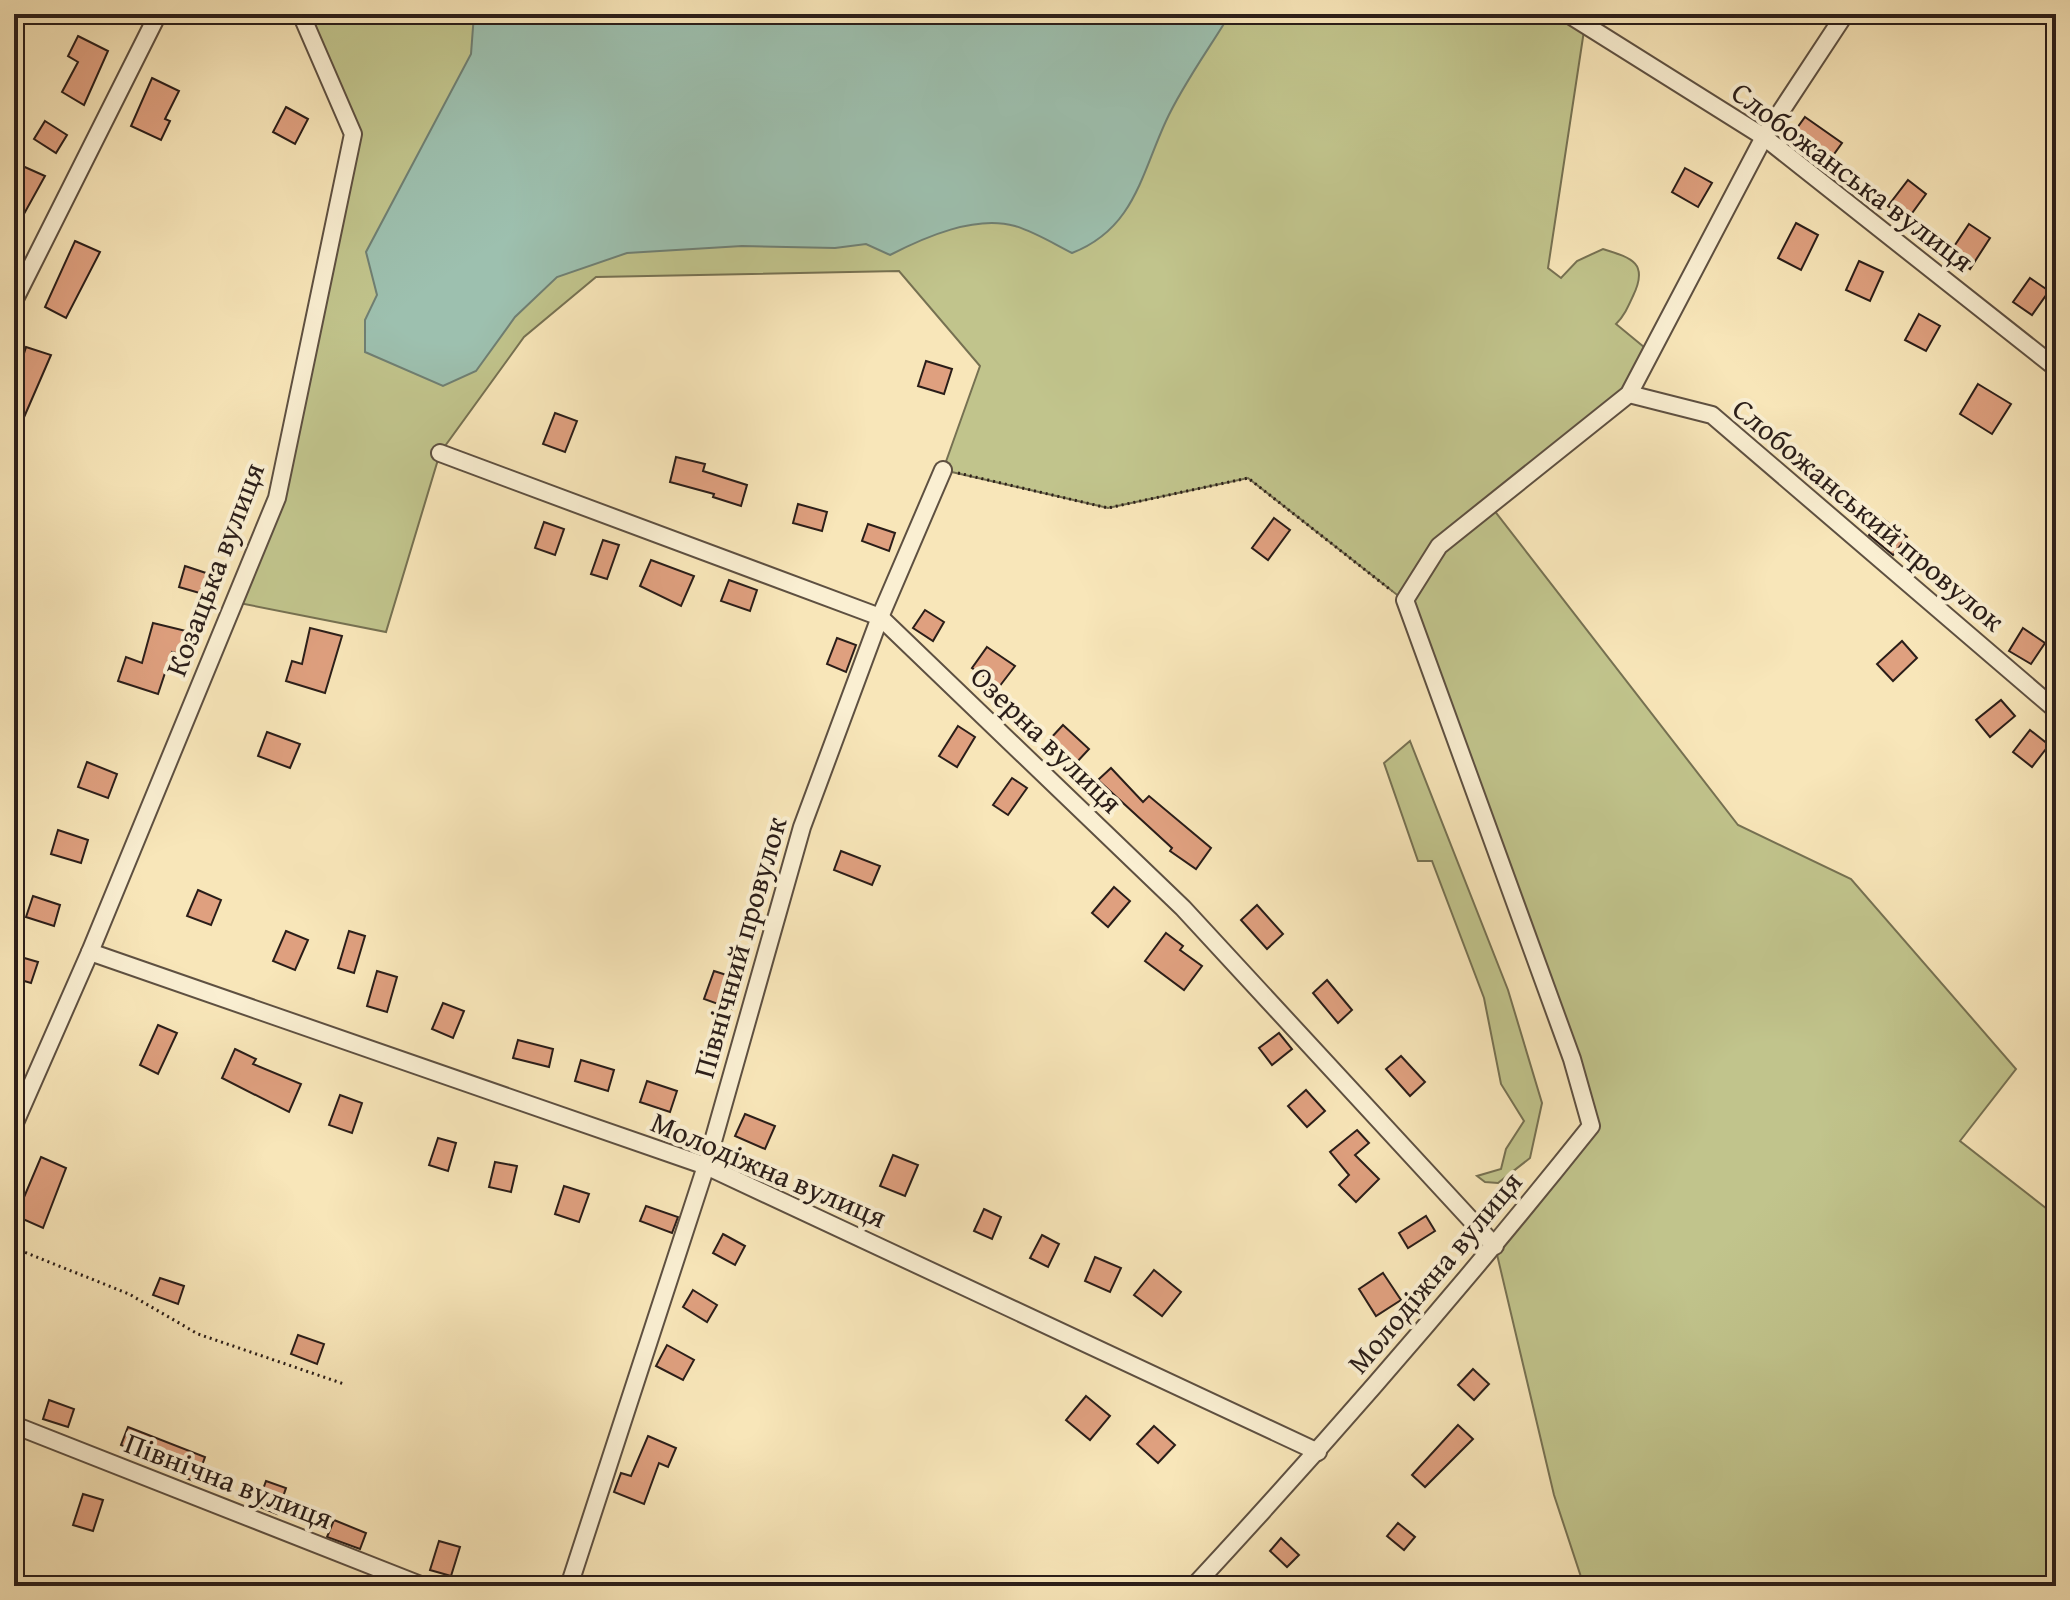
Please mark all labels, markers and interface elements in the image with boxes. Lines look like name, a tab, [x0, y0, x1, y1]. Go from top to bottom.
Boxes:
street label: Слобожанська вулиця	[1723, 70, 1983, 282]
street label: Слобожанський провулок	[1723, 387, 2015, 642]
street label: Козацька вулиця	[153, 456, 275, 682]
street label: Озерна вулиця	[961, 655, 1133, 823]
street label: Північний провулок	[681, 811, 797, 1083]
street label: Молодіжна вулиця	[644, 1099, 894, 1239]
street label: Молодіжна вулиця	[1336, 1161, 1532, 1383]
street label: Північна вулиця	[119, 1420, 339, 1540]

